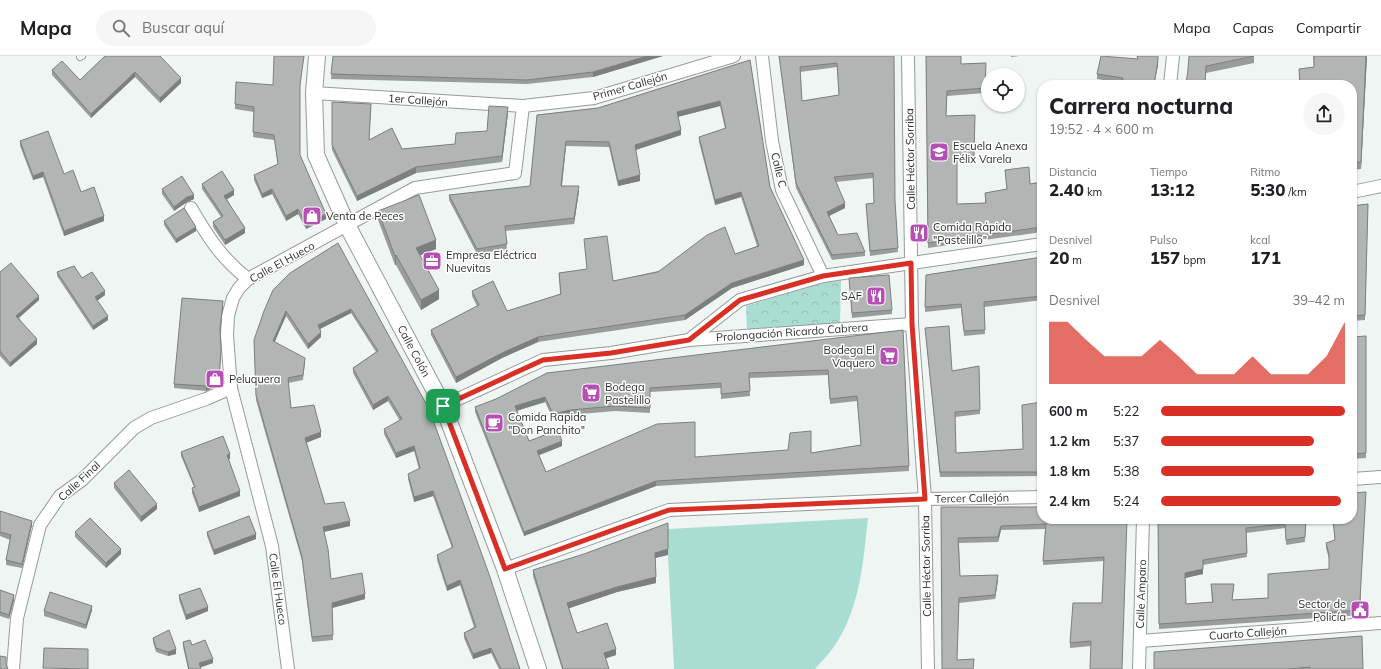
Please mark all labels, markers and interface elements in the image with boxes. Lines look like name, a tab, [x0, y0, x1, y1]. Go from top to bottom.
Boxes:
search box	[96, 10, 376, 46]
text: Mapa	[20, 16, 72, 40]
icon: search	[110, 17, 132, 39]
text: Buscar aquí	[142, 18, 224, 37]
text: Mapa	[1173, 19, 1211, 37]
text: Capas	[1233, 19, 1274, 37]
text: Compartir	[1296, 19, 1361, 37]
map controls	[981, 68, 1025, 112]
button: locate	[981, 68, 1025, 112]
street label: Primer Callejón	[591, 69, 669, 103]
street label: 1er Callejón	[388, 91, 448, 109]
text: Carrera nocturna	[1049, 92, 1233, 120]
button: share	[1303, 93, 1345, 135]
street label: Calle Héctor Sorriba	[902, 108, 918, 210]
text: 19:52 · 4 × 600 m	[1049, 121, 1154, 137]
place label: Escuela Anexa Félix Varela	[953, 139, 1028, 166]
school or university icon: Escuela Anexa Félix Varela	[928, 141, 950, 163]
street label: Calle C	[768, 151, 790, 189]
text: Distancia	[1049, 165, 1097, 179]
text: Tiempo	[1150, 165, 1187, 179]
text: Ritmo	[1250, 165, 1280, 179]
text: 2.40	[1049, 179, 1084, 200]
text: 13:12	[1150, 179, 1195, 200]
text: 5:30	[1250, 179, 1285, 200]
text: km	[1084, 185, 1102, 199]
text: /km	[1285, 185, 1307, 199]
shop icon: Venta de Peces	[301, 205, 323, 227]
place label: Venta de Peces	[326, 209, 404, 223]
place label: Comida Rápida "Pastelillo"	[933, 220, 1011, 247]
restaurant icon: Comida Rápida "Pastelillo"	[908, 222, 930, 244]
text: Desnivel	[1049, 233, 1092, 247]
text: Pulso	[1150, 233, 1177, 247]
text: kcal	[1250, 233, 1270, 247]
street label: Calle El Hueco	[247, 238, 317, 286]
text: 20	[1049, 247, 1069, 268]
text: 157	[1150, 247, 1180, 268]
text: 171	[1250, 247, 1281, 268]
place label: Empresa Eléctrica Nuevitas	[446, 248, 537, 275]
office icon: Empresa Eléctrica Nuevitas	[421, 250, 443, 272]
text: m	[1069, 253, 1082, 267]
text: bpm	[1180, 253, 1206, 267]
restaurant icon: SAF	[865, 285, 887, 307]
place label: SAF	[841, 289, 862, 303]
text: Desnivel	[1049, 292, 1100, 308]
text: 39–42 m	[1292, 292, 1345, 308]
street label: Prolongación Ricardo Cabrera	[716, 320, 868, 344]
street label: Calle Colón	[394, 323, 434, 379]
place label: Bodega El Vaquero	[823, 343, 875, 370]
supermarket icon: Bodega El Vaquero	[878, 345, 900, 367]
shop icon: Peluquera	[204, 368, 226, 390]
place label: Peluquera	[229, 372, 280, 386]
place label: Bodega Pastelillo	[605, 380, 650, 407]
supermarket icon: Bodega Pastelillo	[580, 382, 602, 404]
pin	[426, 389, 460, 423]
icon: arrive	[432, 395, 454, 417]
text: 600 m	[1049, 403, 1088, 419]
text: 5:22	[1113, 403, 1139, 419]
place label: Comida Rapida "Don Panchito"	[508, 410, 586, 437]
cafe icon: Comida Rapida "Don Panchito"	[483, 412, 505, 434]
text: 1.2 km	[1049, 433, 1090, 449]
text: 5:37	[1113, 433, 1139, 449]
street label: Calle Final	[55, 458, 103, 504]
text: 1.8 km	[1049, 463, 1090, 479]
text: 5:38	[1113, 463, 1139, 479]
street label: Tercer Callejón	[935, 490, 1009, 506]
text: 2.4 km	[1049, 493, 1090, 509]
text: 5:24	[1113, 493, 1139, 509]
street label: Calle Héctor Sorriba	[918, 515, 934, 617]
street label: Calle El Hueco	[266, 552, 290, 626]
street label: Calle Amparo	[1133, 559, 1149, 629]
place label: Sector de Policía	[1298, 597, 1346, 624]
public building icon: Sector de Policía	[1349, 599, 1371, 621]
street label: Cuarto Callejón	[1209, 623, 1287, 643]

